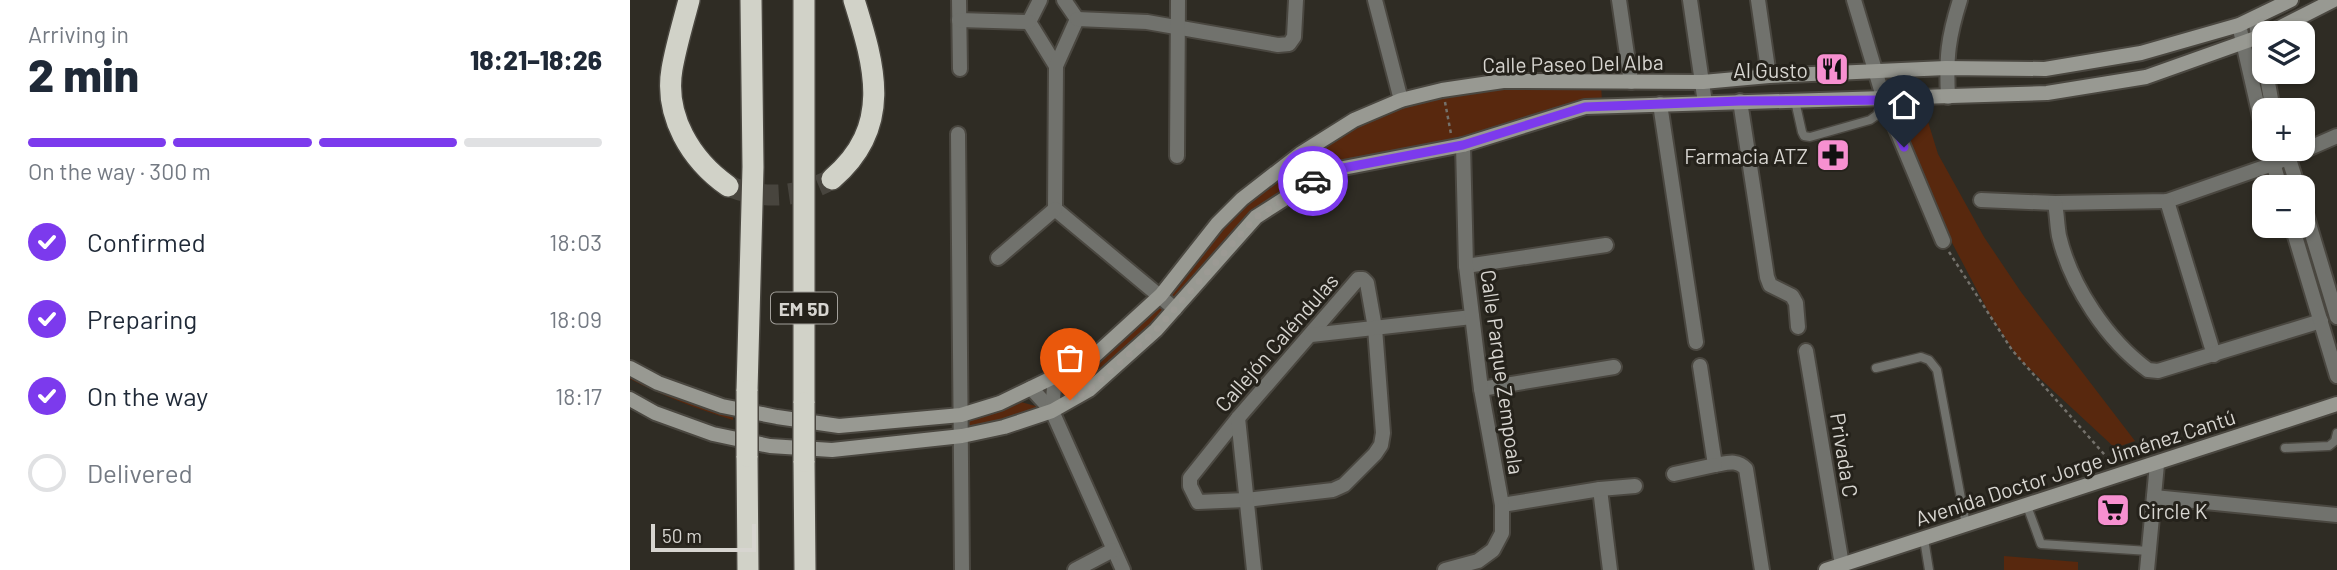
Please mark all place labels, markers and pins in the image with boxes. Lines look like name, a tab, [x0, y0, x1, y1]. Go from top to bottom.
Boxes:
restaurant icon: Al Gusto	[1813, 50, 1851, 88]
place label: Al Gusto	[1733, 57, 1808, 82]
pin	[1874, 75, 1934, 147]
pharmacy icon: Farmacia ATZ	[1814, 136, 1852, 174]
place label: Farmacia ATZ	[1684, 143, 1808, 168]
pin	[1040, 328, 1100, 400]
supermarket icon: Circle K	[2094, 491, 2132, 529]
place label: Circle K	[2138, 498, 2208, 523]

